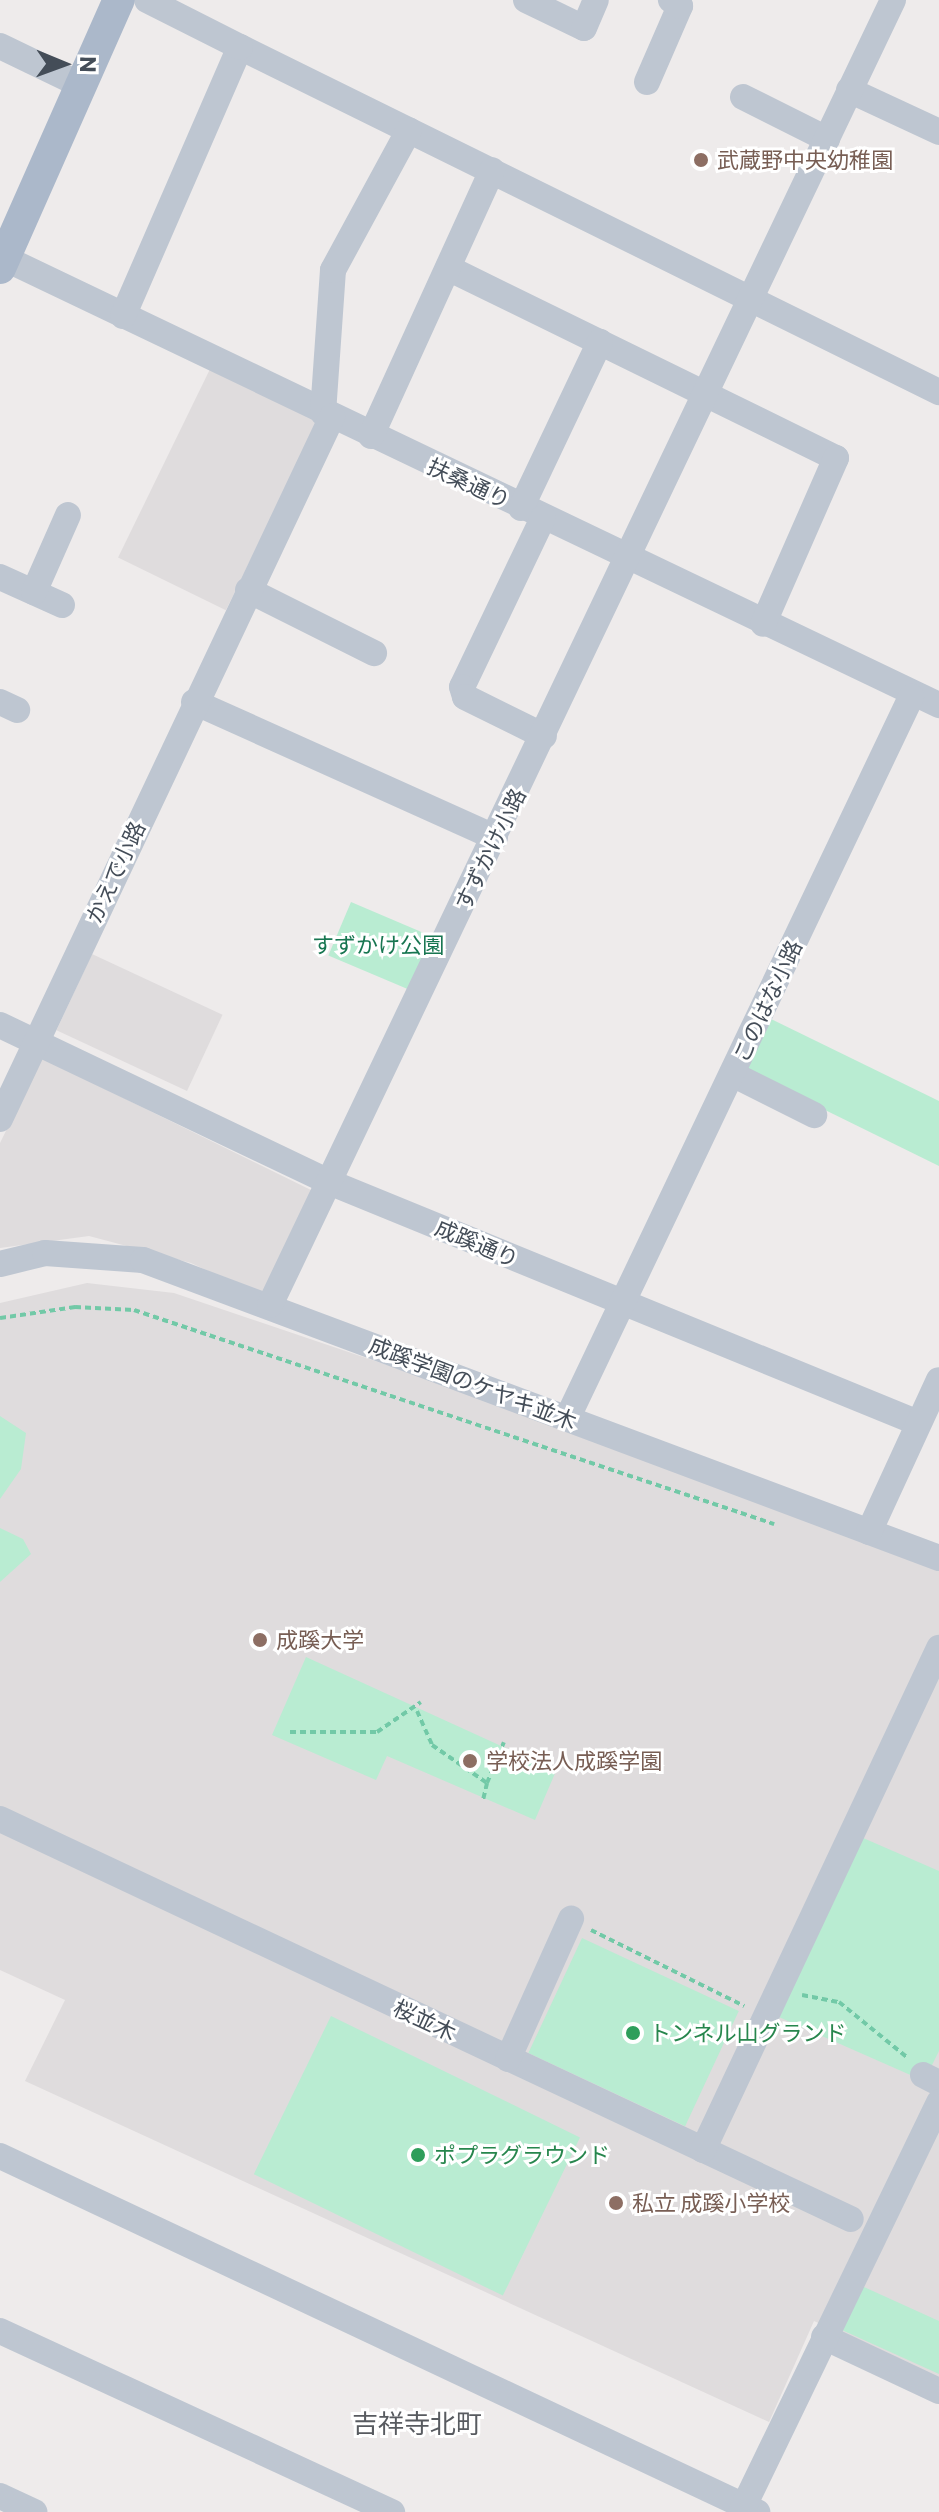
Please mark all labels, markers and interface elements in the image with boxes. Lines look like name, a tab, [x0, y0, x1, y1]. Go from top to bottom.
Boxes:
north arrow	[24, 24, 104, 104]
text: N	[75, 56, 102, 73]
place label: 武蔵野中央幼稚園	[717, 147, 893, 173]
marker: 武蔵野中央幼稚園	[692, 151, 710, 169]
street label: 扶桑通り	[424, 452, 514, 514]
street label: すずかけ小路	[449, 784, 531, 914]
street label: かえで小路	[80, 817, 150, 927]
park label: すずかけ公園	[312, 932, 444, 958]
street label: このはな小路	[727, 936, 807, 1066]
street label: 成蹊通り	[431, 1214, 523, 1272]
street label: 成蹊学園のケヤキ並木	[366, 1331, 580, 1435]
place label: 成蹊大学	[276, 1627, 364, 1653]
marker: 成蹊大学	[251, 1631, 269, 1649]
place label: 学校法人成蹊学園	[486, 1748, 662, 1774]
marker: 学校法人成蹊学園	[461, 1752, 479, 1770]
street label: 桜並木	[390, 1994, 460, 2046]
place label: トンネル山グランド	[649, 2020, 847, 2046]
marker: トンネル山グランド	[624, 2024, 642, 2042]
place label: ポプラグラウンド	[434, 2142, 610, 2168]
marker: ポプラグラウンド	[409, 2146, 427, 2164]
place label: 私立 成蹊小学校	[632, 2190, 790, 2216]
marker: 私立 成蹊小学校	[607, 2194, 625, 2212]
district label: 吉祥寺北町	[352, 2407, 482, 2439]

